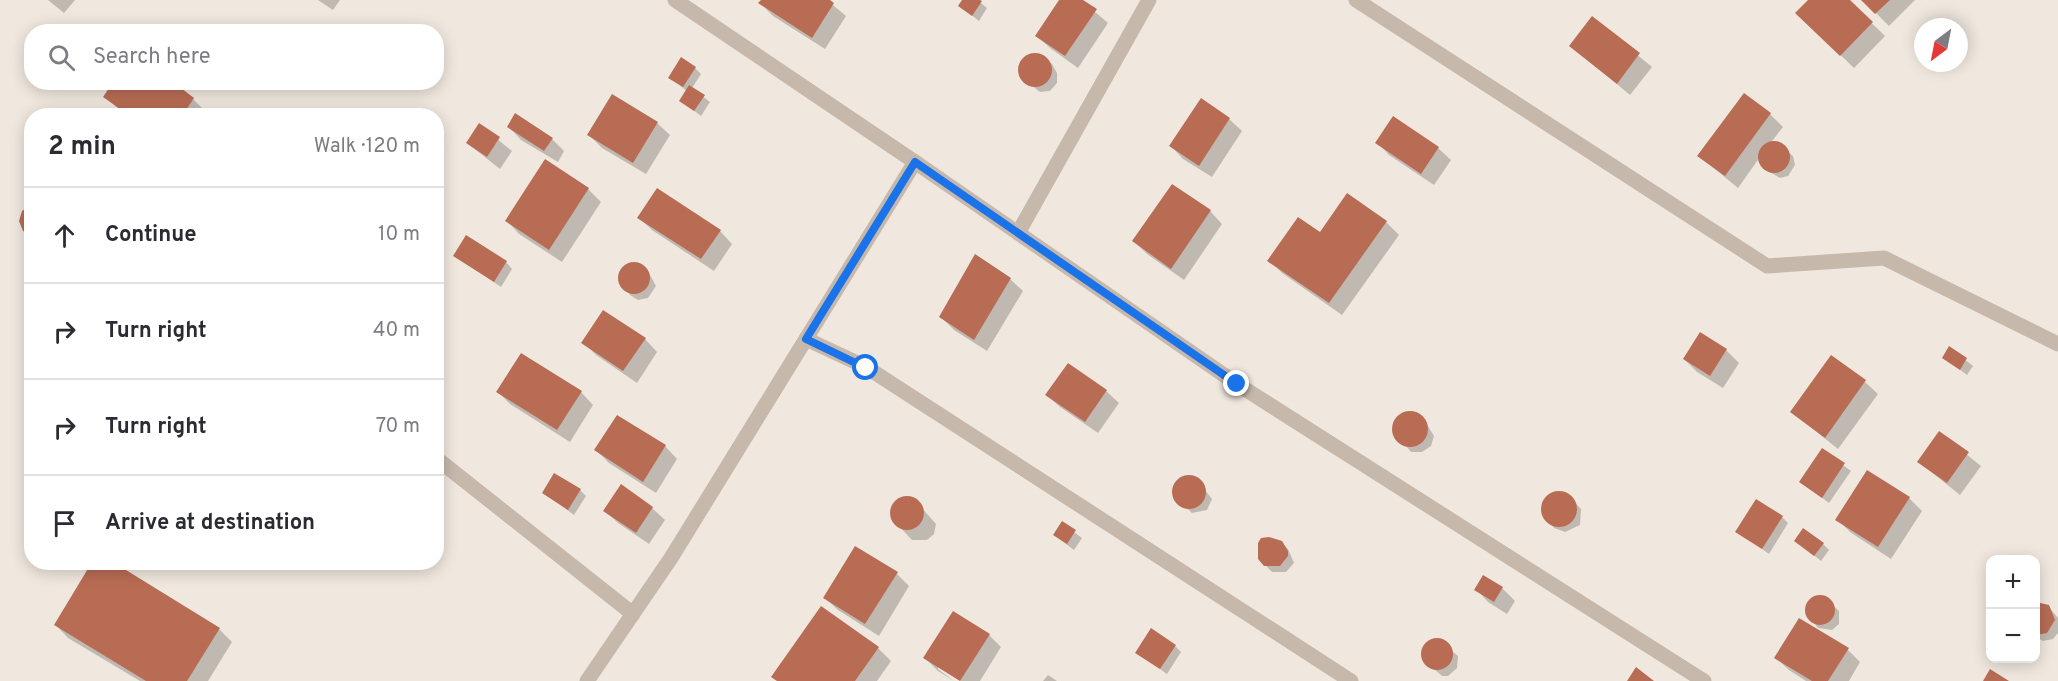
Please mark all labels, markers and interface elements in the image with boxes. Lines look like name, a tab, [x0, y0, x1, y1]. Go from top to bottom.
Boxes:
north arrow	[1914, 18, 1968, 72]
search box	[24, 24, 444, 90]
icon: search	[45, 41, 78, 74]
text: Search here	[93, 44, 211, 71]
text: 2 min	[48, 131, 116, 164]
text: Walk · 120 m	[314, 134, 420, 160]
icon: ahead	[48, 219, 81, 252]
text: Continue	[105, 222, 196, 249]
text: 10 m	[378, 222, 420, 248]
icon: right	[48, 315, 81, 348]
text: Turn right	[105, 318, 207, 345]
text: 40 m	[373, 318, 420, 344]
route start	[852, 354, 878, 380]
route end	[1223, 370, 1249, 396]
icon: right	[48, 411, 81, 444]
text: Turn right	[105, 414, 207, 441]
text: 70 m	[376, 414, 420, 440]
icon: arrive	[48, 507, 81, 540]
text: Arrive at destination	[105, 510, 315, 537]
map controls	[1986, 555, 2040, 663]
button: +	[1986, 555, 2040, 609]
button: −	[1986, 609, 2040, 663]

